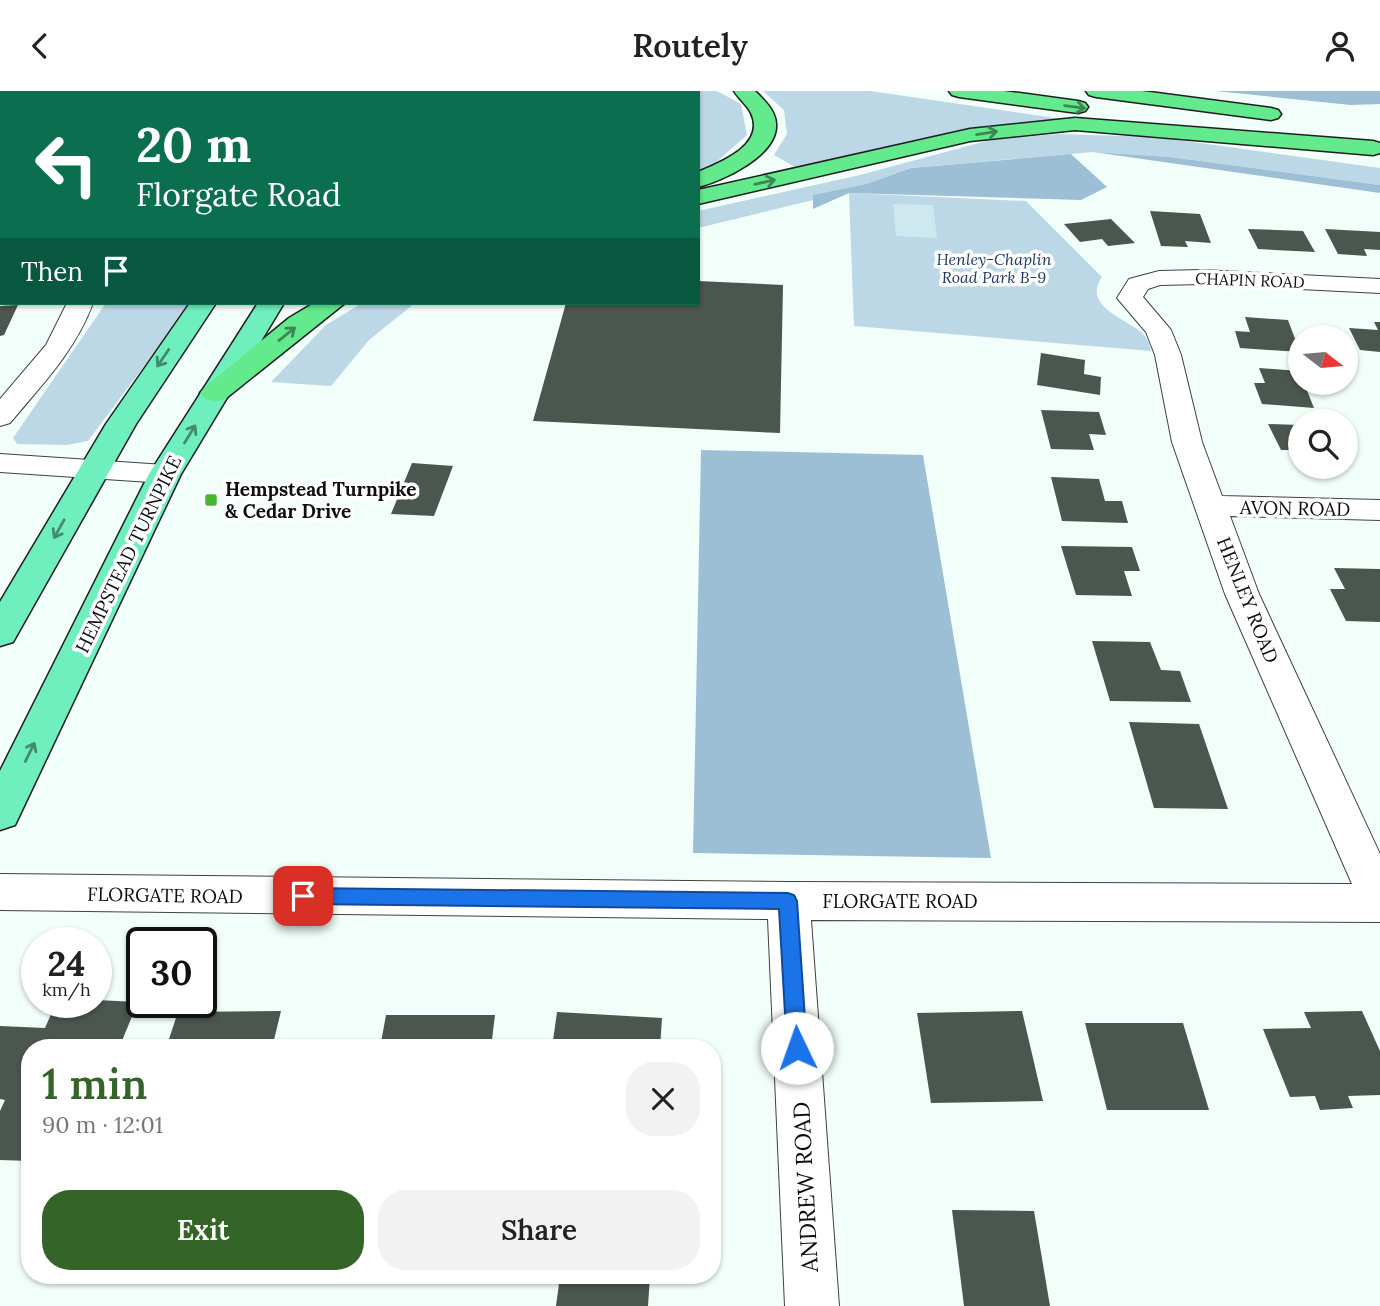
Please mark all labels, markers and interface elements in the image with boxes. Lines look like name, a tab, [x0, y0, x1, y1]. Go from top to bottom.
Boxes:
text: Routely	[632, 25, 748, 66]
icon: back	[21, 27, 59, 65]
icon: person	[1321, 27, 1359, 65]
one-way arrow	[1063, 101, 1086, 114]
text: 20 m	[136, 113, 251, 175]
icon: left	[21, 119, 112, 210]
one-way arrow	[975, 126, 998, 139]
text: Florgate Road	[136, 174, 341, 215]
one-way arrow	[753, 175, 776, 188]
park label: Henley-Chaplin Road Park B-9	[936, 249, 1052, 287]
icon: arrive	[97, 252, 135, 290]
text: Then	[21, 255, 83, 288]
street label: CHAPIN ROAD	[1195, 268, 1305, 292]
north arrow	[1288, 325, 1358, 395]
map controls	[1288, 325, 1358, 479]
one-way arrow	[277, 327, 295, 342]
one-way arrow	[156, 348, 170, 368]
button: search	[1288, 409, 1358, 479]
one-way arrow	[184, 424, 198, 444]
street label: HEMPSTEAD TURNPIKE	[70, 451, 186, 657]
place label: Hempstead Turnpike & Cedar Drive	[225, 477, 416, 523]
marker: Hempstead Turnpike & Cedar Drive	[203, 492, 219, 508]
street label: AVON ROAD	[1239, 495, 1350, 521]
one-way arrow	[52, 518, 66, 538]
street label: HENLEY ROAD	[1212, 533, 1284, 667]
one-way arrow	[24, 742, 37, 763]
pin	[273, 866, 333, 926]
icon: arrive	[284, 877, 322, 915]
street label: FLORGATE ROAD	[87, 882, 243, 908]
street label: FLORGATE ROAD	[822, 889, 978, 913]
speed limit sign: 30	[126, 927, 217, 1018]
text: 24	[48, 941, 85, 986]
text: km/h	[42, 978, 91, 1001]
position arrow	[760, 1011, 834, 1085]
text: 1 min	[42, 1057, 147, 1111]
button: close	[626, 1062, 700, 1136]
street label: ANDREW ROAD	[786, 1101, 824, 1274]
text: 90 m · 12:01	[42, 1110, 163, 1139]
button: Exit	[42, 1190, 364, 1270]
button: Share	[378, 1190, 700, 1270]

